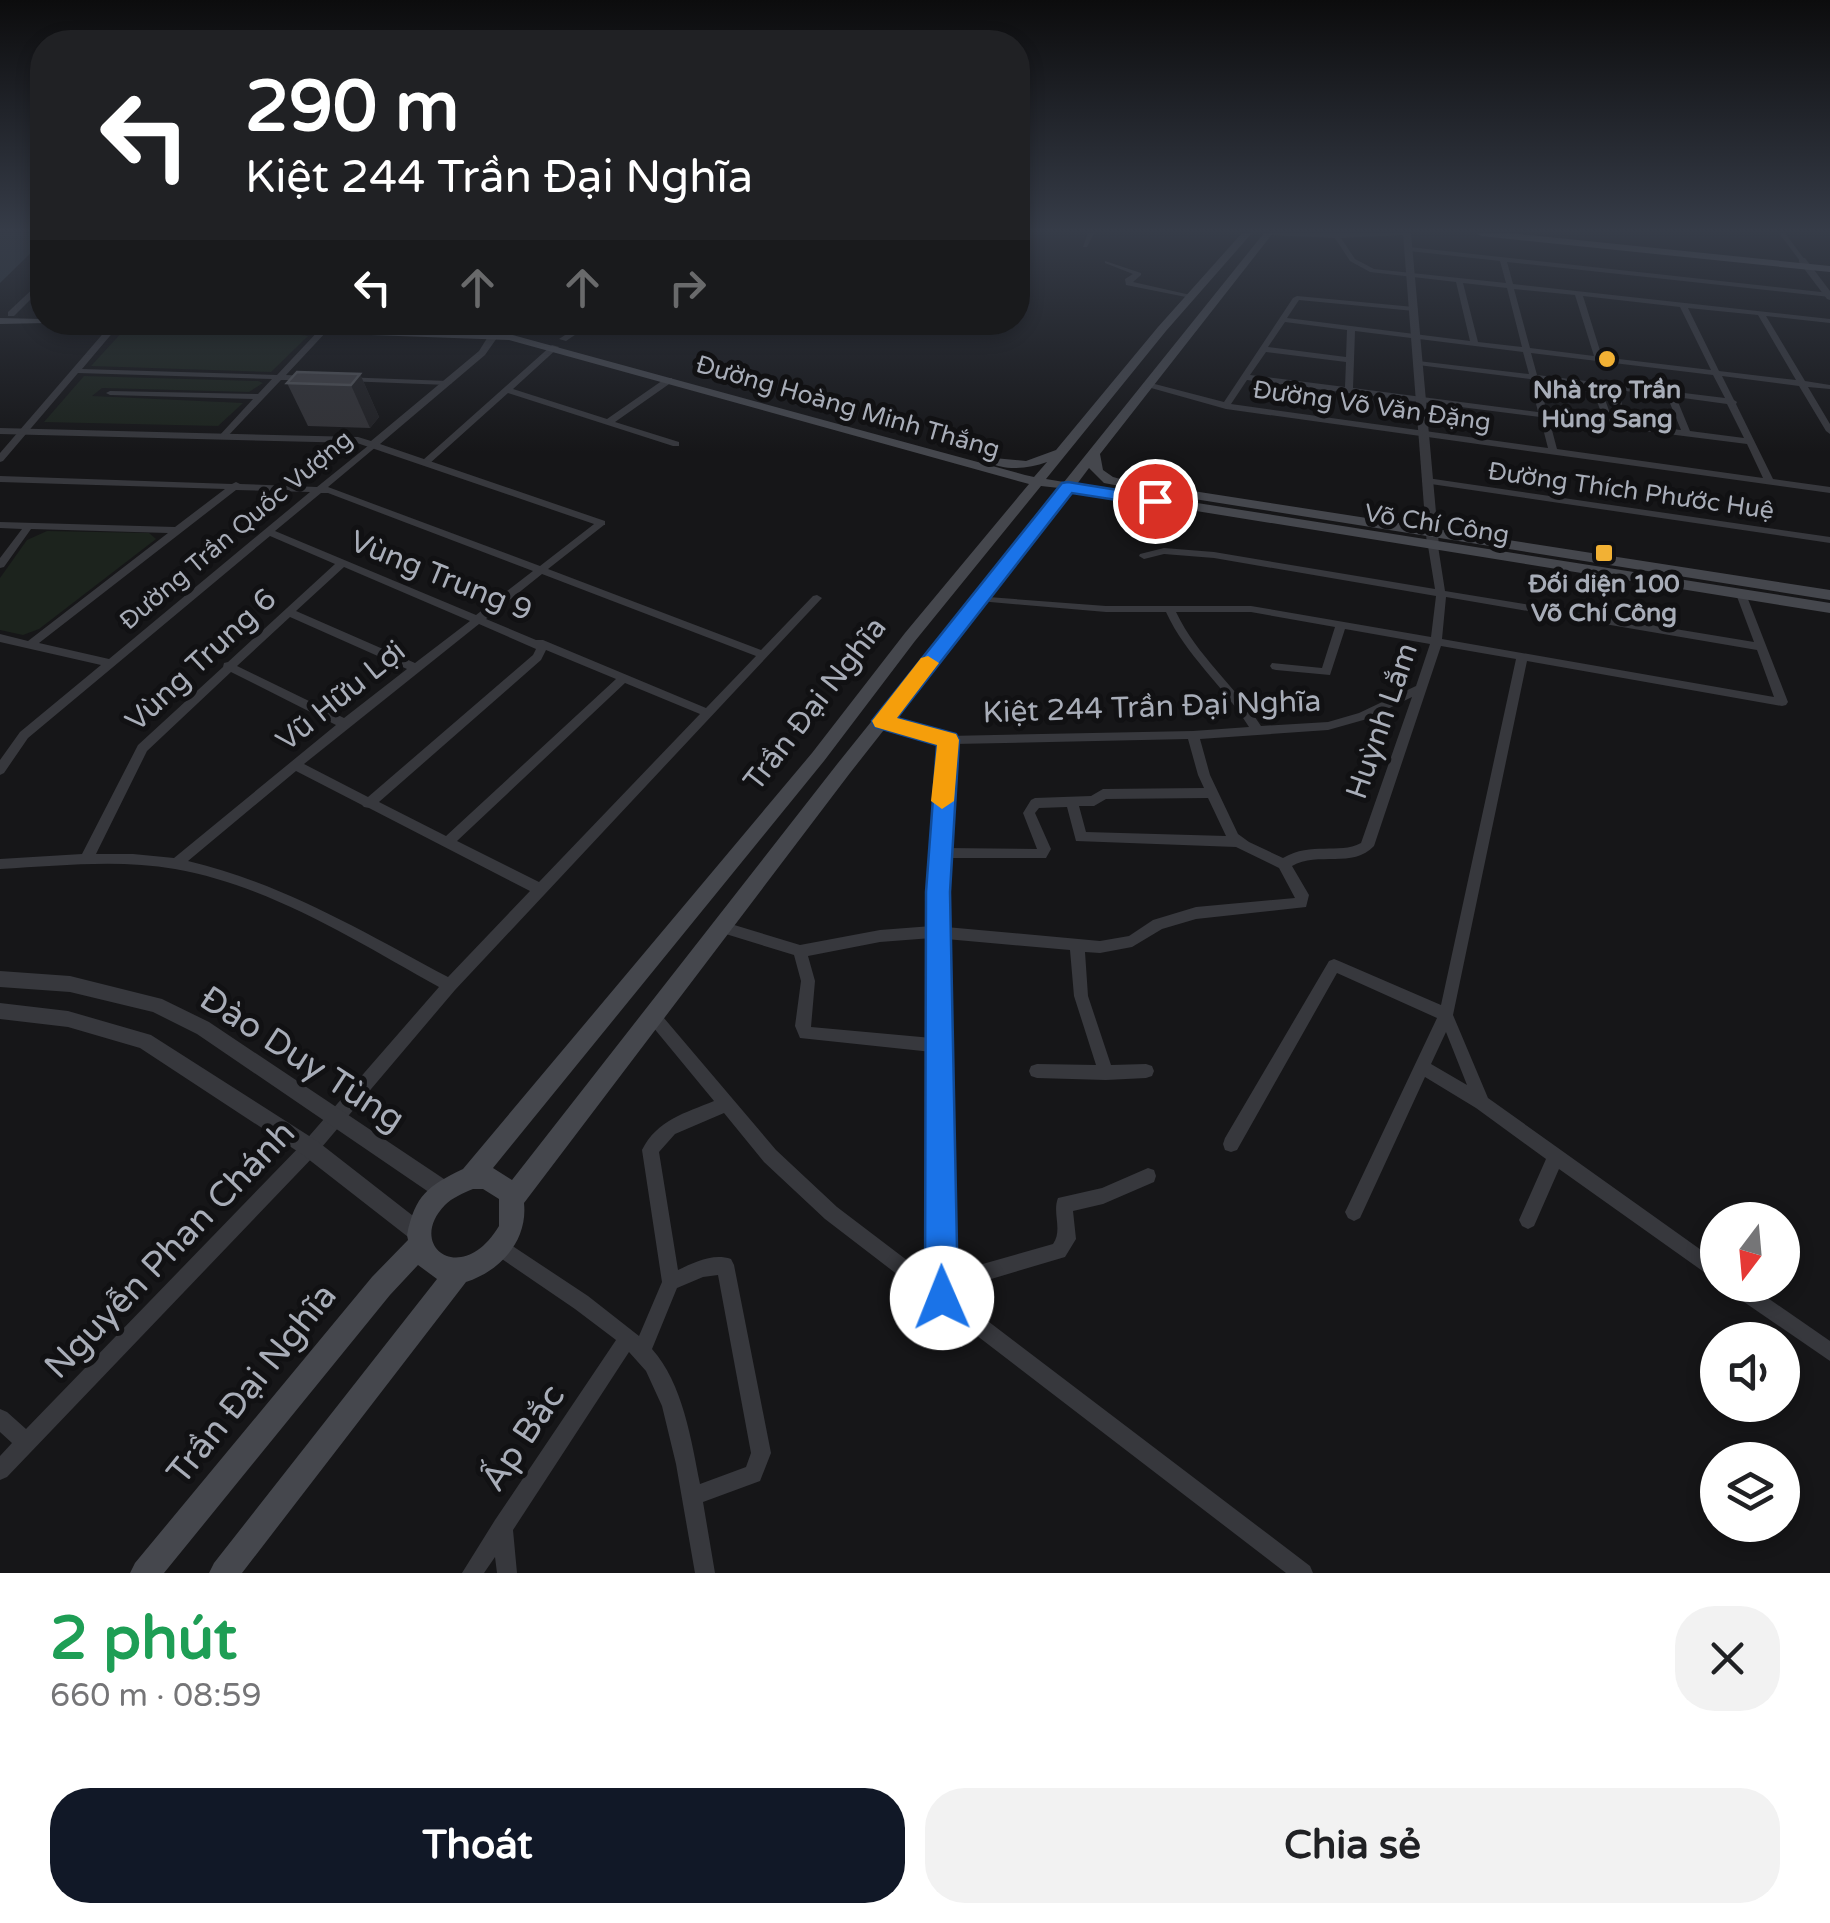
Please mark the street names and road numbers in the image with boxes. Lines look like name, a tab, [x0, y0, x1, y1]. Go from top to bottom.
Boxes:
street label: Đường Hoàng Minh Thắng	[693, 349, 1003, 465]
street label: Đường Võ Văn Đặng	[1251, 374, 1493, 438]
street label: Đường Trần Quốc Vượng	[114, 424, 358, 636]
street label: Đường Thích Phước Huệ	[1486, 456, 1776, 526]
street label: Võ Chí Công	[1362, 498, 1512, 550]
street label: Vùng Trung 9	[345, 523, 537, 629]
street label: Vùng Trung 6	[118, 581, 284, 739]
street label: Trần Đại Nghĩa	[736, 610, 894, 798]
street label: Vũ Hữu Lợi	[269, 633, 413, 759]
street label: Huỳnh Lắm	[1338, 638, 1426, 804]
street label: Kiệt 244 Trần Đại Nghĩa	[982, 683, 1322, 731]
street label: Đào Duy Tùng	[192, 977, 412, 1141]
street label: Nguyễn Phan Chánh	[36, 1112, 304, 1388]
street label: Trần Đại Nghĩa	[158, 1275, 346, 1493]
street label: Ấp Bắc	[470, 1376, 574, 1499]

